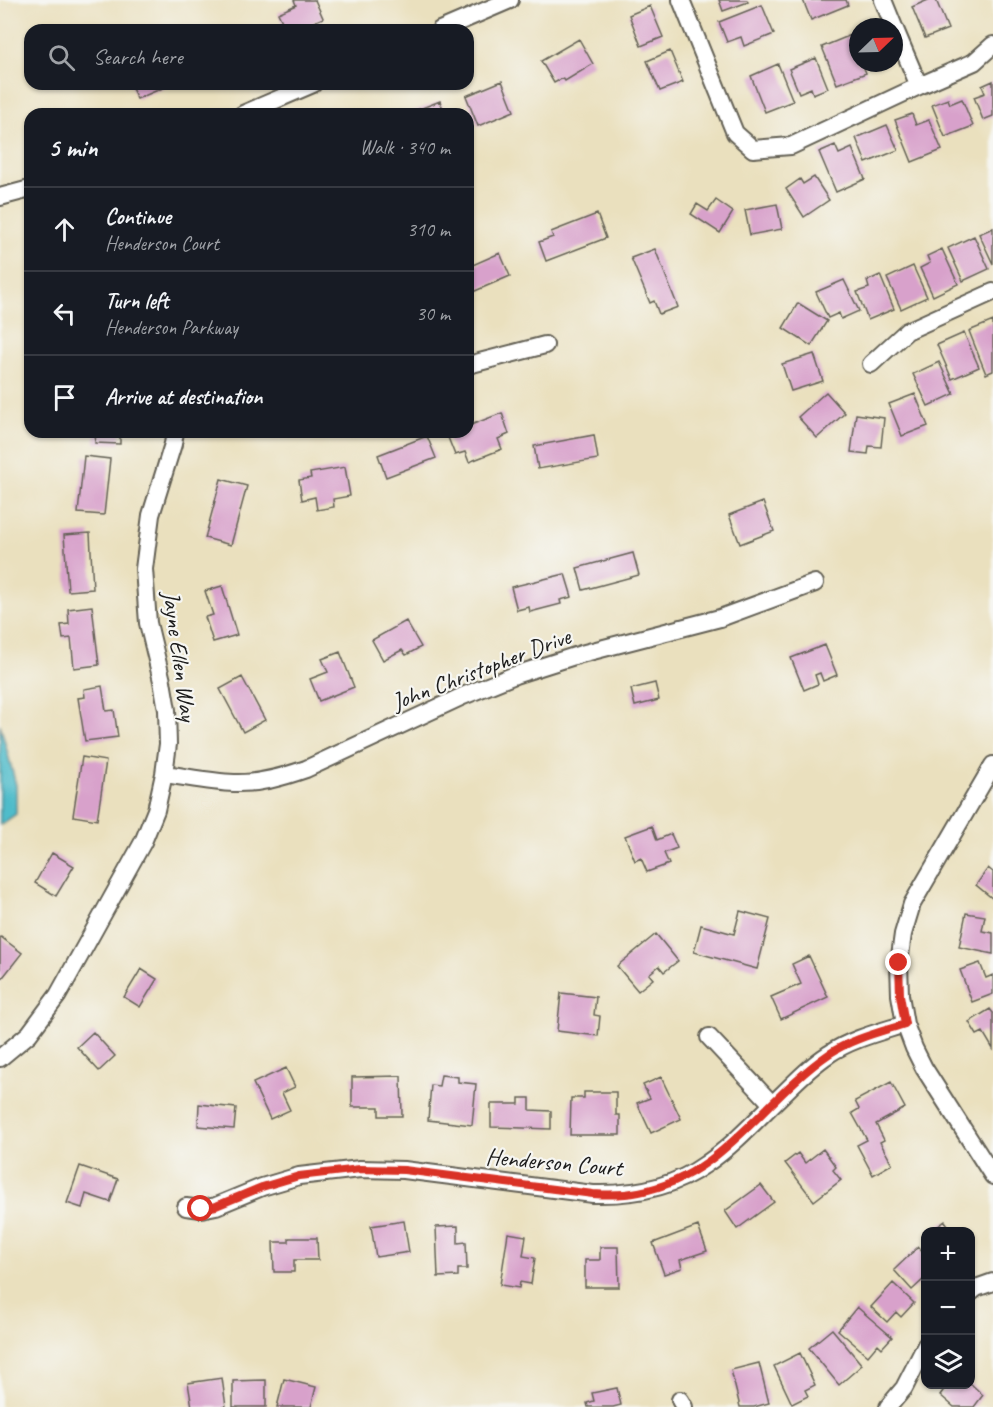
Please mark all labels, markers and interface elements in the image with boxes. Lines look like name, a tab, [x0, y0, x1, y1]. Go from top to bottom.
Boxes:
north arrow	[849, 18, 903, 72]
search box	[24, 24, 474, 90]
icon: search	[45, 41, 78, 74]
text: Search here	[93, 43, 183, 71]
text: 5 min	[48, 131, 97, 164]
text: Walk · 340 m	[360, 135, 450, 160]
text: Continue	[105, 203, 171, 231]
icon: ahead	[48, 213, 81, 246]
text: 310 m	[407, 217, 450, 242]
text: Henderson Court	[105, 231, 219, 256]
text: Turn left	[105, 287, 169, 315]
icon: left	[48, 297, 81, 330]
text: 30 m	[416, 301, 450, 326]
text: Henderson Parkway	[105, 315, 238, 340]
icon: arrive	[48, 381, 81, 414]
text: Arrive at destination	[105, 383, 262, 411]
street label: Jayne Ellen Way	[156, 588, 204, 725]
street label: John Christopher Drive	[386, 620, 577, 717]
route end	[885, 949, 911, 975]
street label: Henderson Court	[485, 1141, 625, 1183]
route start	[187, 1195, 213, 1221]
map controls	[921, 1227, 975, 1389]
button: +	[921, 1227, 975, 1281]
button: −	[921, 1281, 975, 1335]
button: layers	[921, 1335, 975, 1389]

